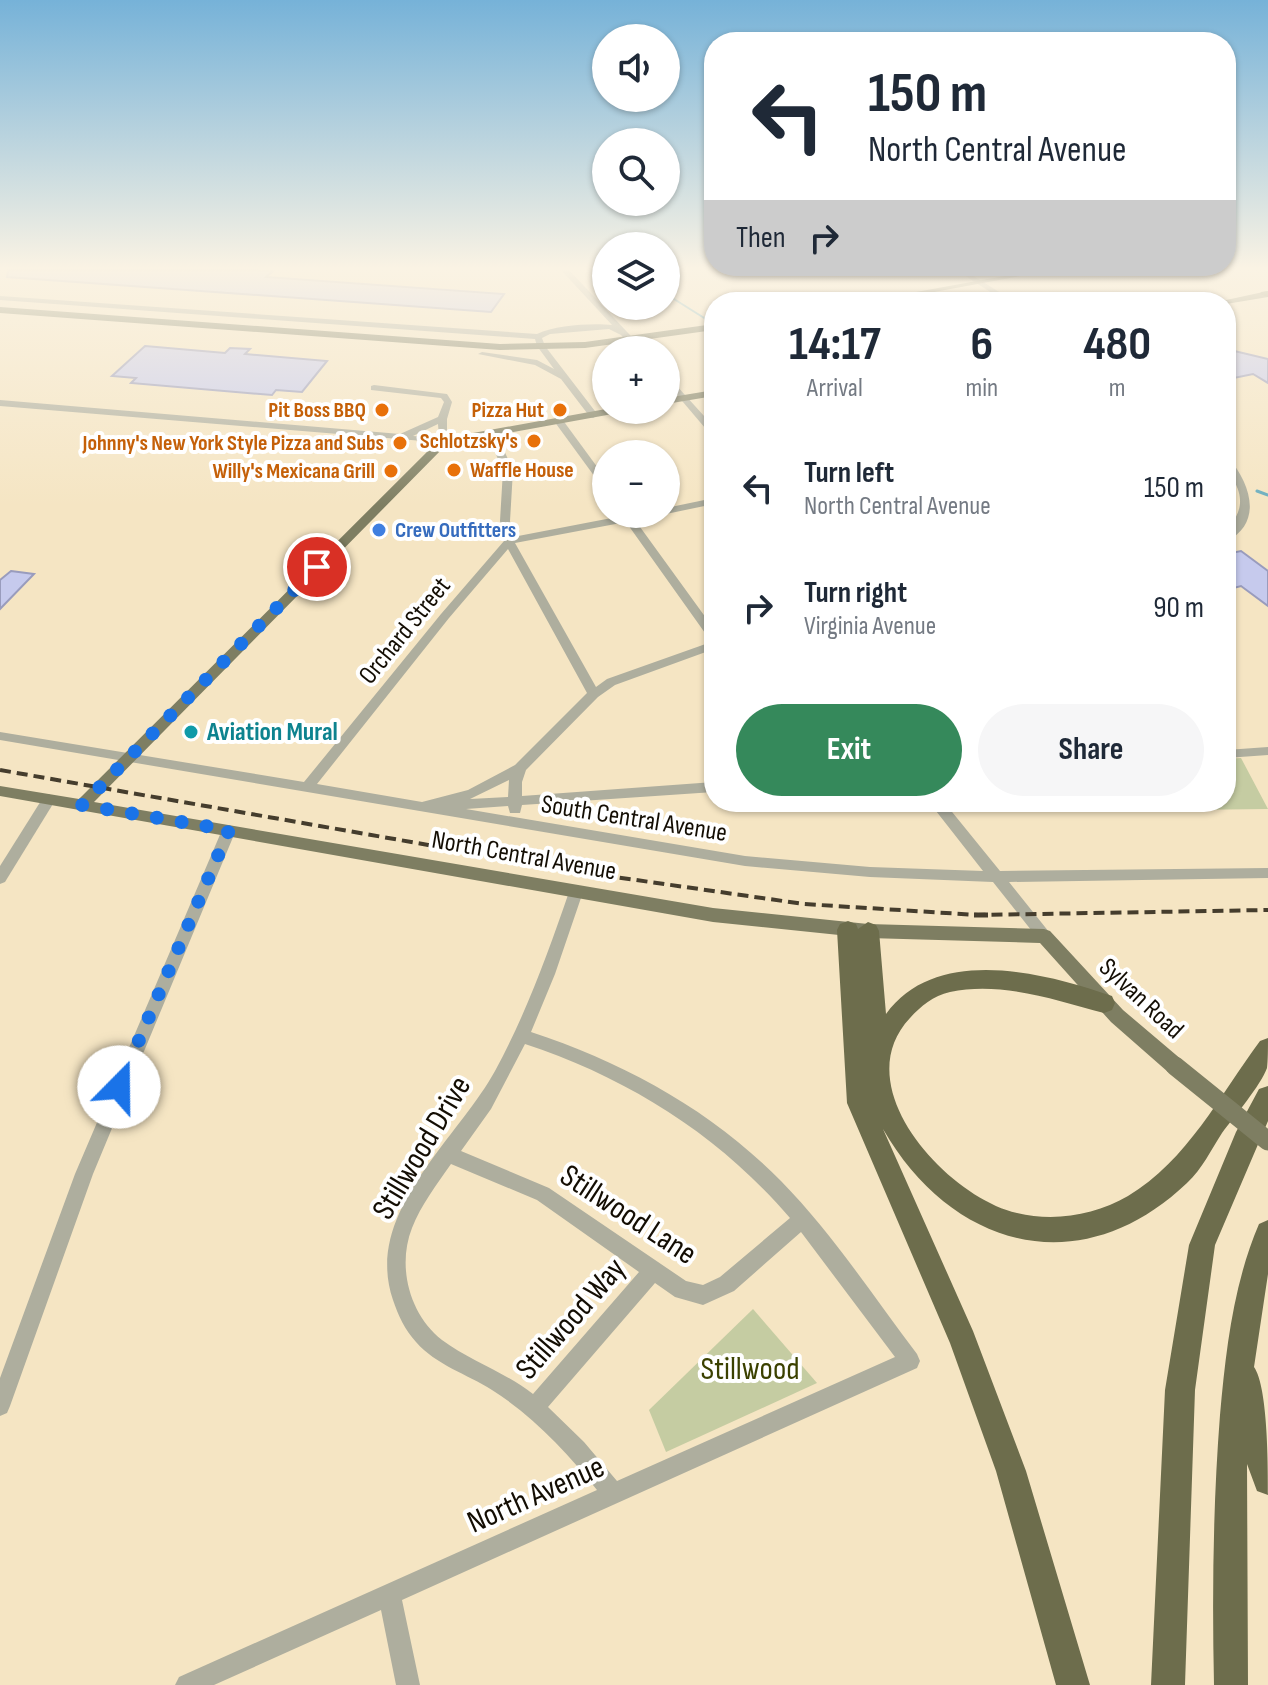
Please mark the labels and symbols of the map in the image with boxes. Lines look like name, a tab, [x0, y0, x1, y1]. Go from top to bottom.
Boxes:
place label: Pit Boss BBQ	[268, 397, 366, 424]
place label: Pizza Hut	[472, 397, 544, 424]
marker: Pit Boss BBQ	[373, 401, 391, 419]
marker: Pizza Hut	[551, 401, 569, 419]
place label: Schlotzsky's	[420, 428, 518, 455]
place label: Johnny's New York Style Pizza and Subs	[82, 430, 384, 457]
marker: Schlotzsky's	[525, 432, 543, 450]
marker: Johnny's New York Style Pizza and Subs	[391, 434, 409, 452]
place label: Waffle House	[470, 457, 574, 484]
place label: Willy's Mexicana Grill	[212, 458, 375, 485]
marker: Waffle House	[445, 461, 463, 479]
marker: Willy's Mexicana Grill	[382, 462, 400, 480]
place label: Crew Outfitters	[395, 517, 516, 544]
marker: Crew Outfitters	[370, 521, 388, 539]
pin	[283, 533, 351, 601]
street label: Orchard Street	[353, 571, 457, 691]
place label: Aviation Mural	[206, 717, 338, 748]
marker: Aviation Mural	[182, 723, 200, 741]
street label: South Central Avenue	[539, 789, 729, 849]
street label: North Central Avenue	[429, 825, 619, 887]
street label: Sylvan Road	[1092, 952, 1190, 1046]
position arrow	[77, 1045, 161, 1129]
street label: Stillwood Drive	[364, 1069, 480, 1227]
street label: Stillwood Lane	[552, 1156, 704, 1274]
street label: Stillwood Way	[508, 1250, 634, 1388]
park label: Stillwood	[700, 1350, 800, 1389]
street label: North Avenue	[461, 1448, 611, 1542]

